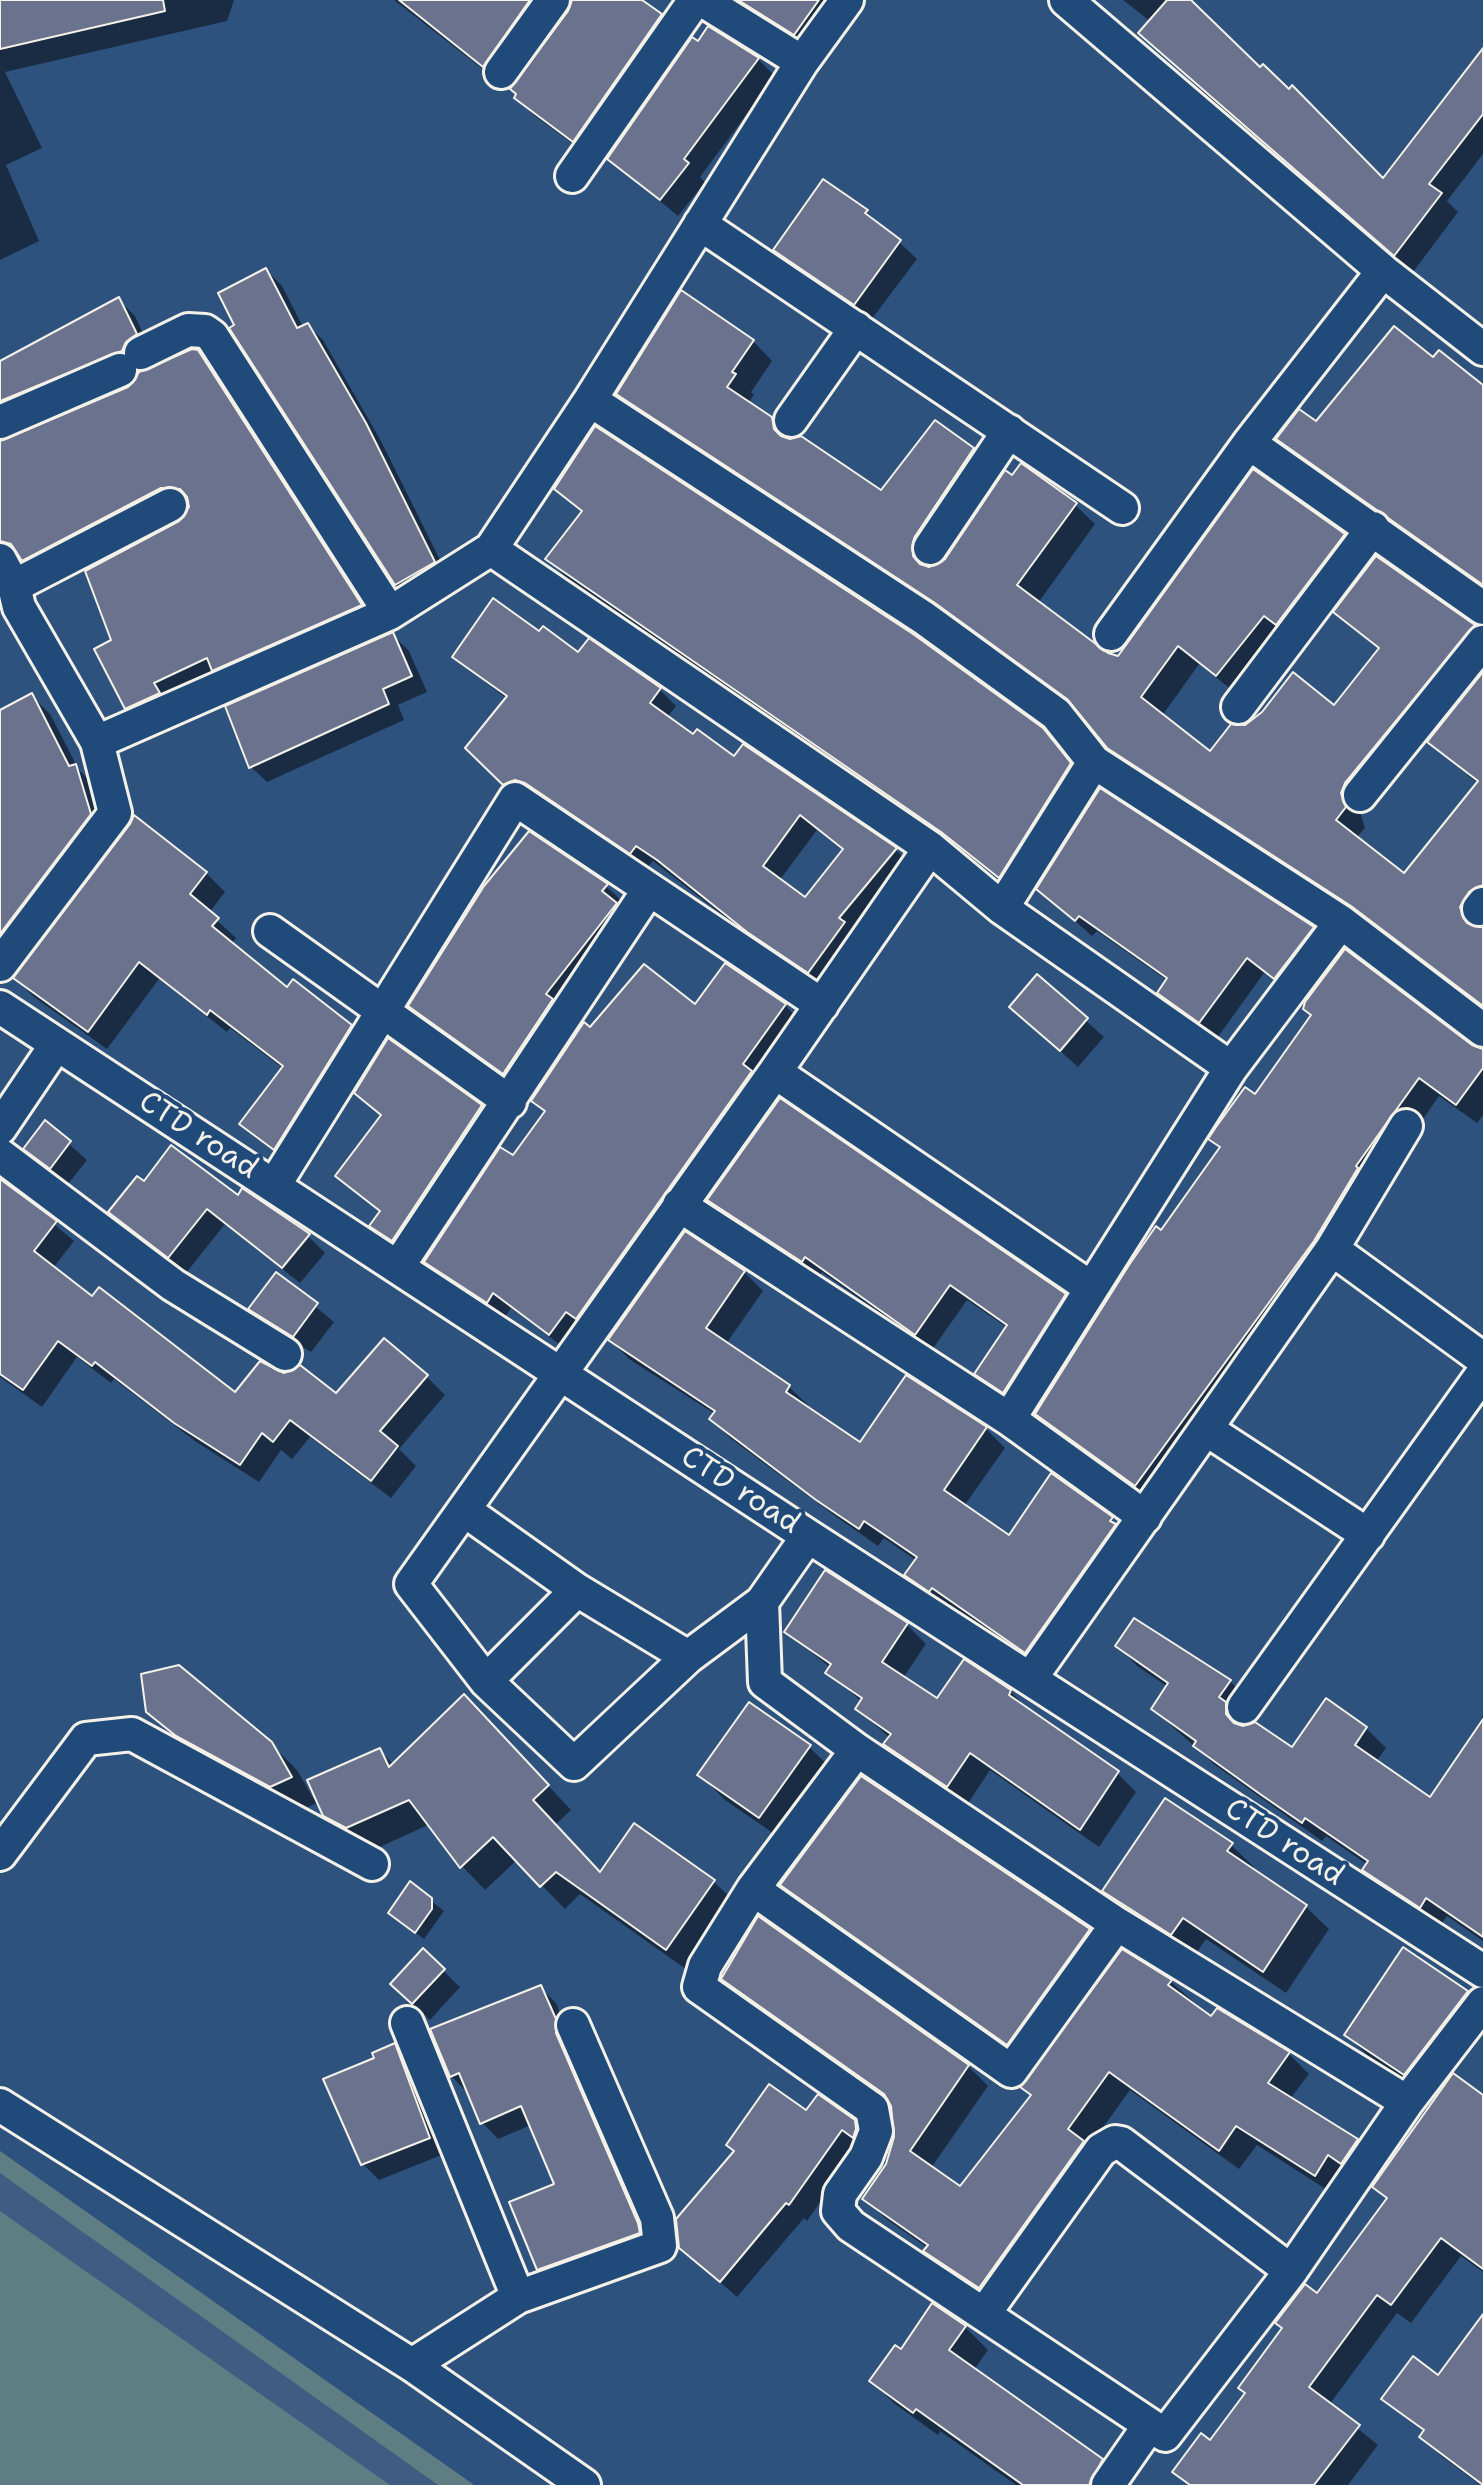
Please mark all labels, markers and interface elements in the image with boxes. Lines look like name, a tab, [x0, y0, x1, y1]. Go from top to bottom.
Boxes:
street label: CTD road	[132, 1084, 264, 1188]
street label: CTD road	[674, 1439, 806, 1543]
street label: CTD road	[1218, 1791, 1350, 1895]

